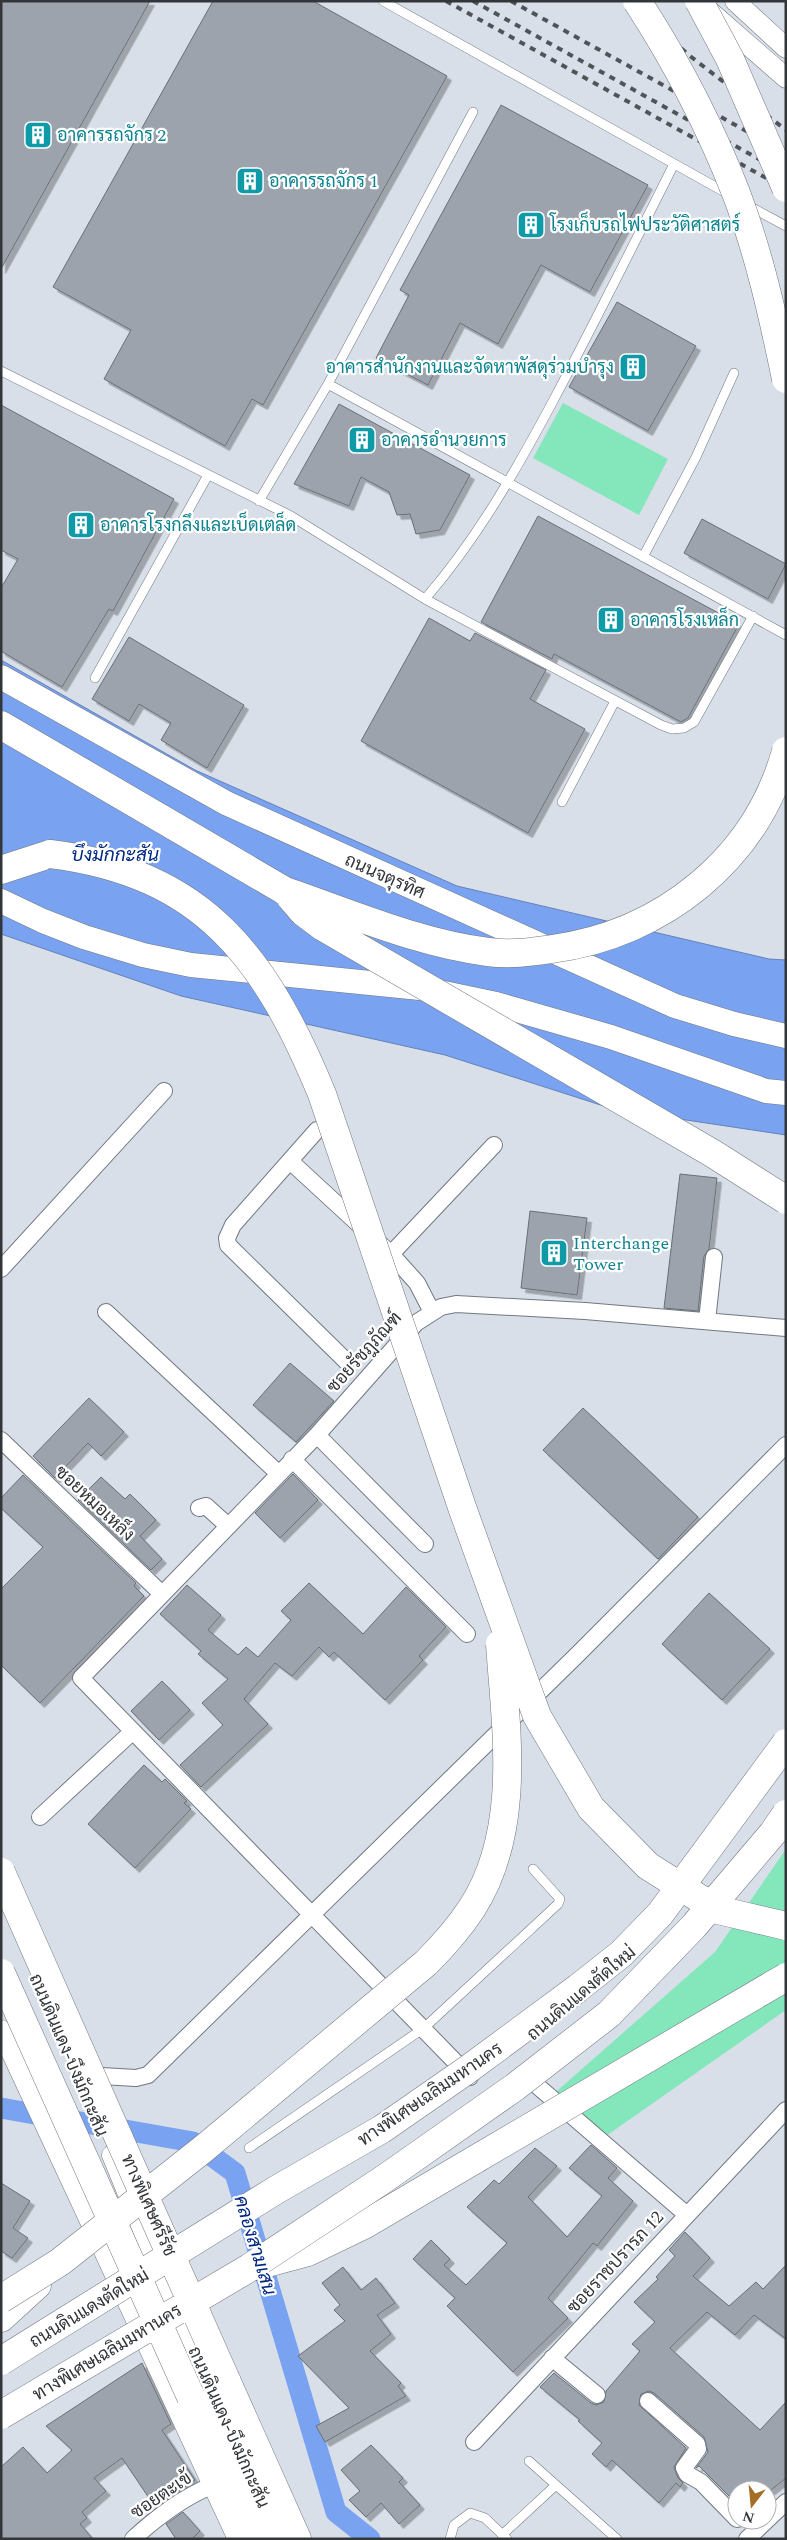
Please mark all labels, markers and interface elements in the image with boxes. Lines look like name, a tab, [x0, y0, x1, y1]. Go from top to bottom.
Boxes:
building icon: อาคารรถจักร 2	[23, 120, 53, 150]
place label: อาคารรถจักร 2	[57, 122, 166, 149]
building icon: อาคารรถจักร 1	[235, 166, 265, 196]
place label: อาคารรถจักร 1	[269, 168, 378, 195]
building icon: โรงเก็บรถไฟประวัติศาสตร์	[516, 210, 546, 240]
place label: โรงเก็บรถไฟประวัติศาสตร์	[549, 211, 741, 239]
building icon: อาคารสำนักงานและจัดหาพัสดุร่วมบำรุง	[618, 352, 648, 382]
place label: อาคารสำนักงานและจัดหาพัสดุร่วมบำรุง	[325, 354, 614, 381]
building icon: อาคารอำนวยการ	[347, 425, 377, 455]
place label: อาคารอำนวยการ	[381, 427, 507, 454]
building icon: อาคารโรงกลึงและเบ็ดเตล็ด	[66, 510, 96, 540]
place label: อาคารโรงกลึงและเบ็ดเตล็ด	[100, 511, 296, 539]
building icon: อาคารโรงเหล็ก	[596, 605, 626, 635]
place label: อาคารโรงเหล็ก	[630, 606, 739, 634]
water label: บึงมักกะสัน	[71, 841, 159, 870]
street label: ถนนจตุรทิศ	[340, 847, 429, 906]
place label: Interchange Tower	[573, 1230, 669, 1278]
building icon: Interchange Tower	[539, 1238, 569, 1268]
street label: ซอยรัชฎภัณฑ์	[320, 1306, 408, 1399]
street label: ซอยหมอเหล็ง	[49, 1458, 141, 1548]
street label: ถนนดินแดงตัดใหม่	[521, 1939, 642, 2047]
street label: ถนนดินแดง-บึงมักกะสัน	[22, 1970, 115, 2141]
street label: ทางพิเศษเฉลิมมหานคร	[352, 2036, 508, 2153]
street label: ทางพิเศษศรีรัช	[114, 2150, 183, 2261]
water label: คลองสามเสน	[226, 2192, 284, 2299]
street label: ซอยราชปรารภ 12	[561, 2205, 670, 2320]
street label: ถนนดินแดงตัดใหม่	[24, 2262, 154, 2355]
street label: ทางพิเศษเฉลิมมหานคร	[27, 2297, 187, 2408]
street label: ถนนดินแดง-บึงมักกะสัน	[181, 2342, 276, 2512]
street label: ซอยตะเข้	[125, 2464, 198, 2526]
north arrow	[727, 2480, 777, 2530]
text: N	[740, 2505, 757, 2529]

